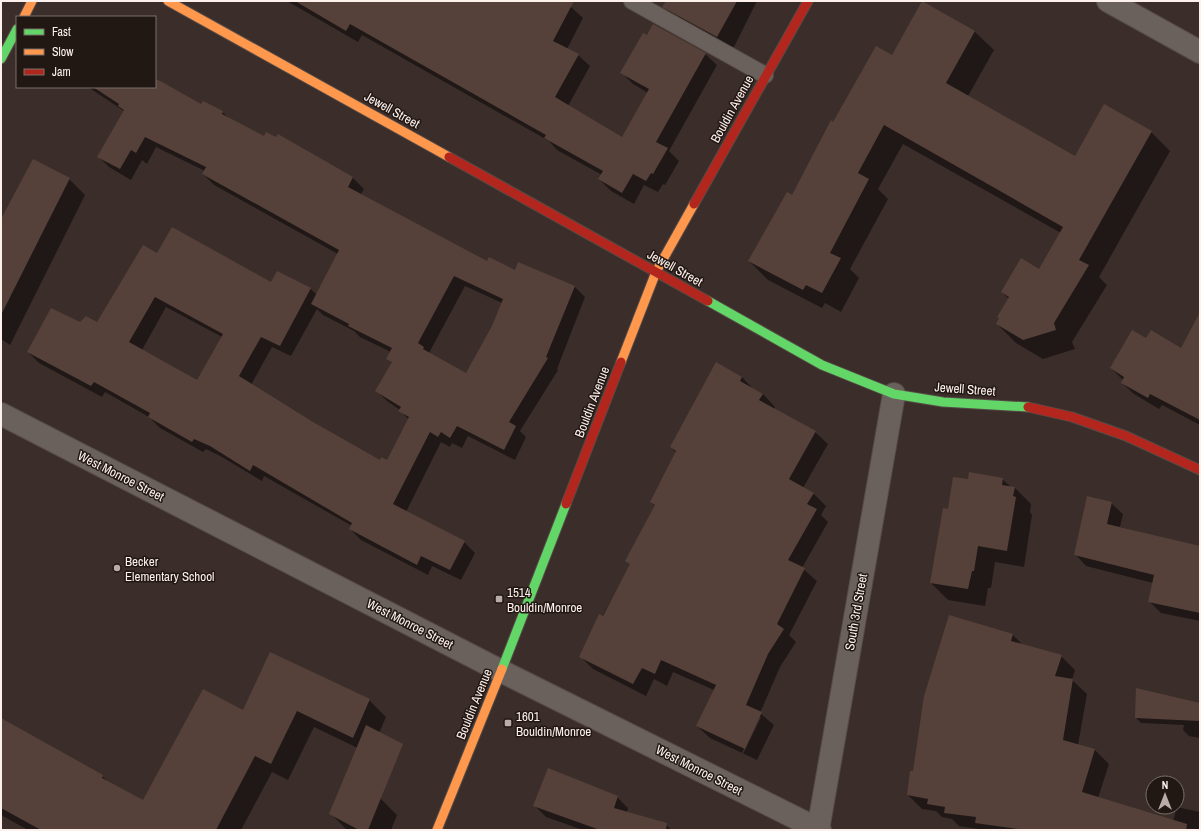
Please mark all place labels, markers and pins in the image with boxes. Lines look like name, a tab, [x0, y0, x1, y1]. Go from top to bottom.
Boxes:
place label: Becker Elementary School	[125, 553, 214, 585]
marker: Becker Elementary School	[112, 563, 122, 573]
place label: 1514 Bouldin/Monroe	[507, 584, 582, 616]
marker: 1514 Bouldin/Monroe	[494, 594, 504, 604]
place label: 1601 Bouldin/Monroe	[516, 708, 591, 740]
marker: 1601 Bouldin/Monroe	[503, 718, 513, 728]

